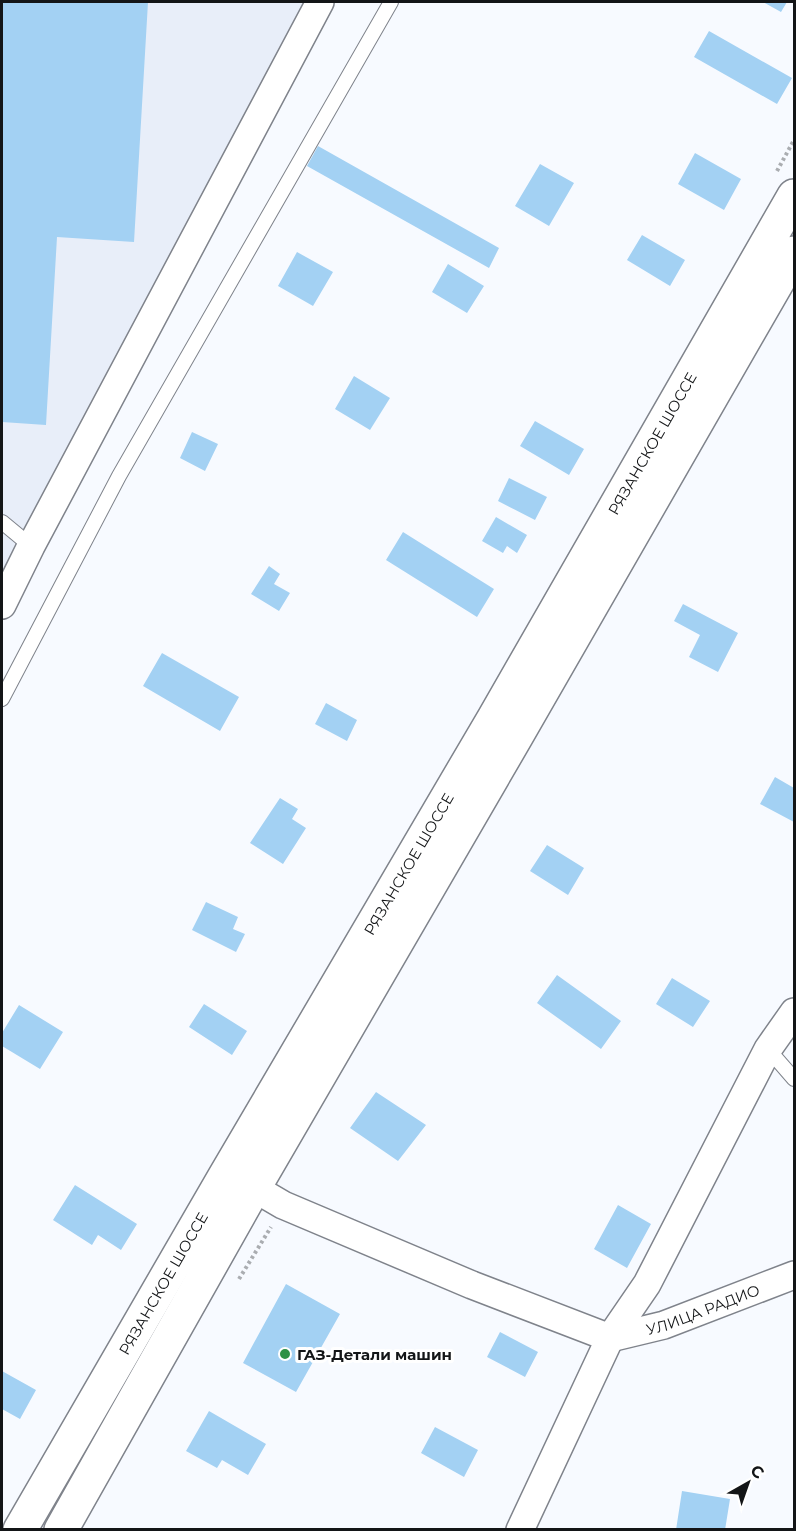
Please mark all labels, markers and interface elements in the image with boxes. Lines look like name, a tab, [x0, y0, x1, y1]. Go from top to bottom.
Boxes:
street label: РЯЗАНСКОЕ ШОССЕ	[603, 369, 700, 518]
street label: РЯЗАНСКОЕ ШОССЕ	[359, 789, 457, 938]
street label: РЯЗАНСКОЕ ШОССЕ	[114, 1209, 212, 1358]
street label: УЛИЦА РАДИО	[644, 1280, 762, 1338]
place label: ГАЗ-Детали машин	[297, 1345, 452, 1364]
marker: ГАЗ-Детали машин	[278, 1347, 292, 1361]
north arrow	[718, 1453, 778, 1513]
text: С	[747, 1461, 768, 1483]

